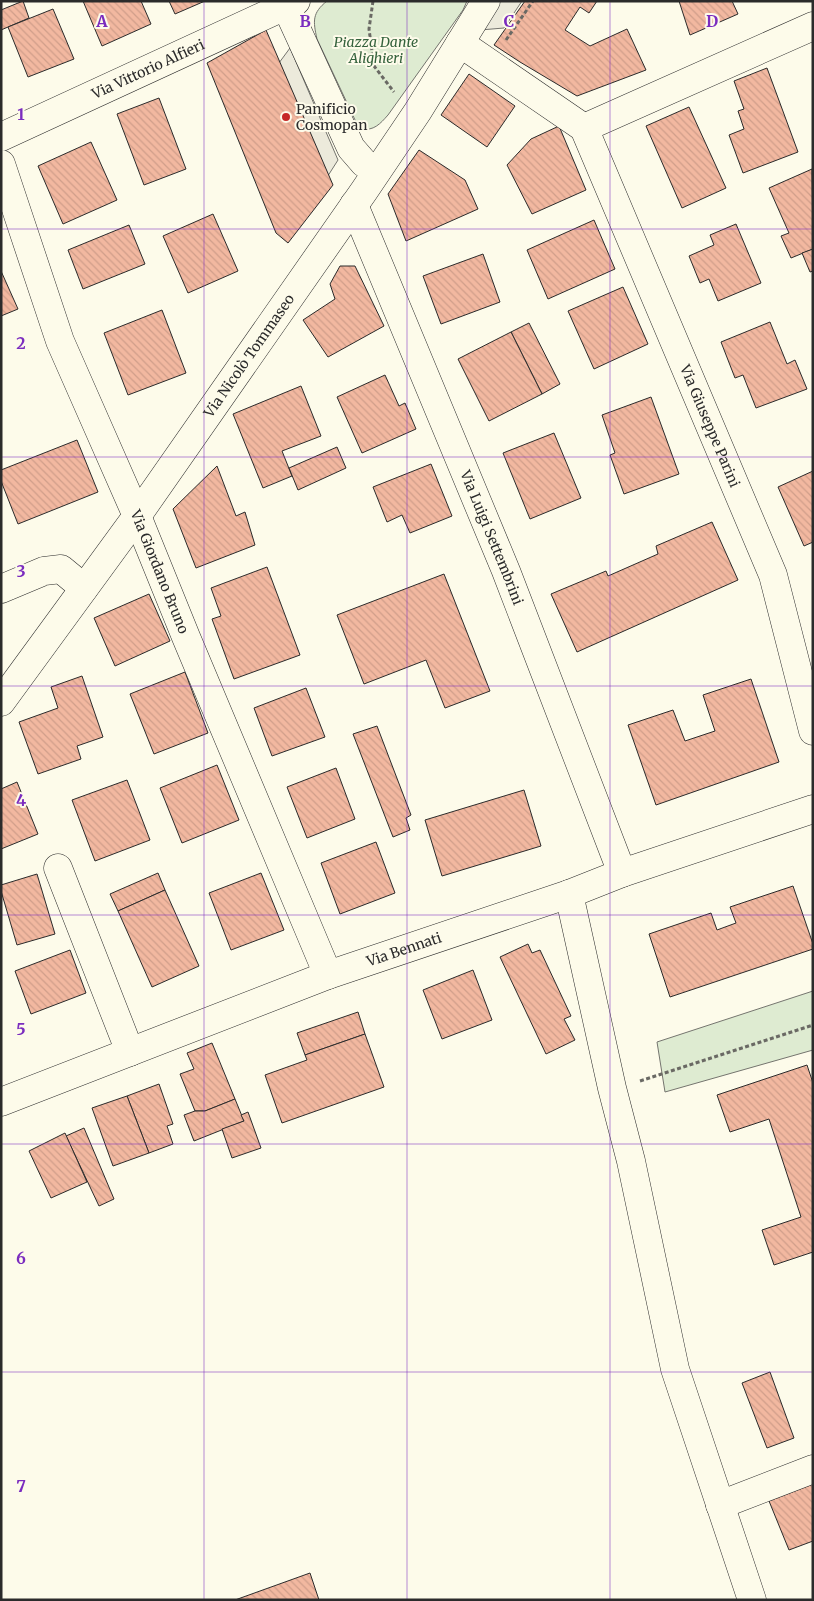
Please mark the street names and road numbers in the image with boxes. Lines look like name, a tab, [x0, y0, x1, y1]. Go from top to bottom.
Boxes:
street label: Via Vittorio Alfieri	[88, 35, 208, 103]
street label: Via Nicolò Tommaseo	[199, 291, 298, 421]
street label: Via Giuseppe Parini	[676, 361, 744, 491]
street label: Via Luigi Settembrini	[456, 467, 527, 608]
street label: Via Giordano Bruno	[126, 506, 193, 636]
street label: Via Bennati	[363, 928, 444, 971]

